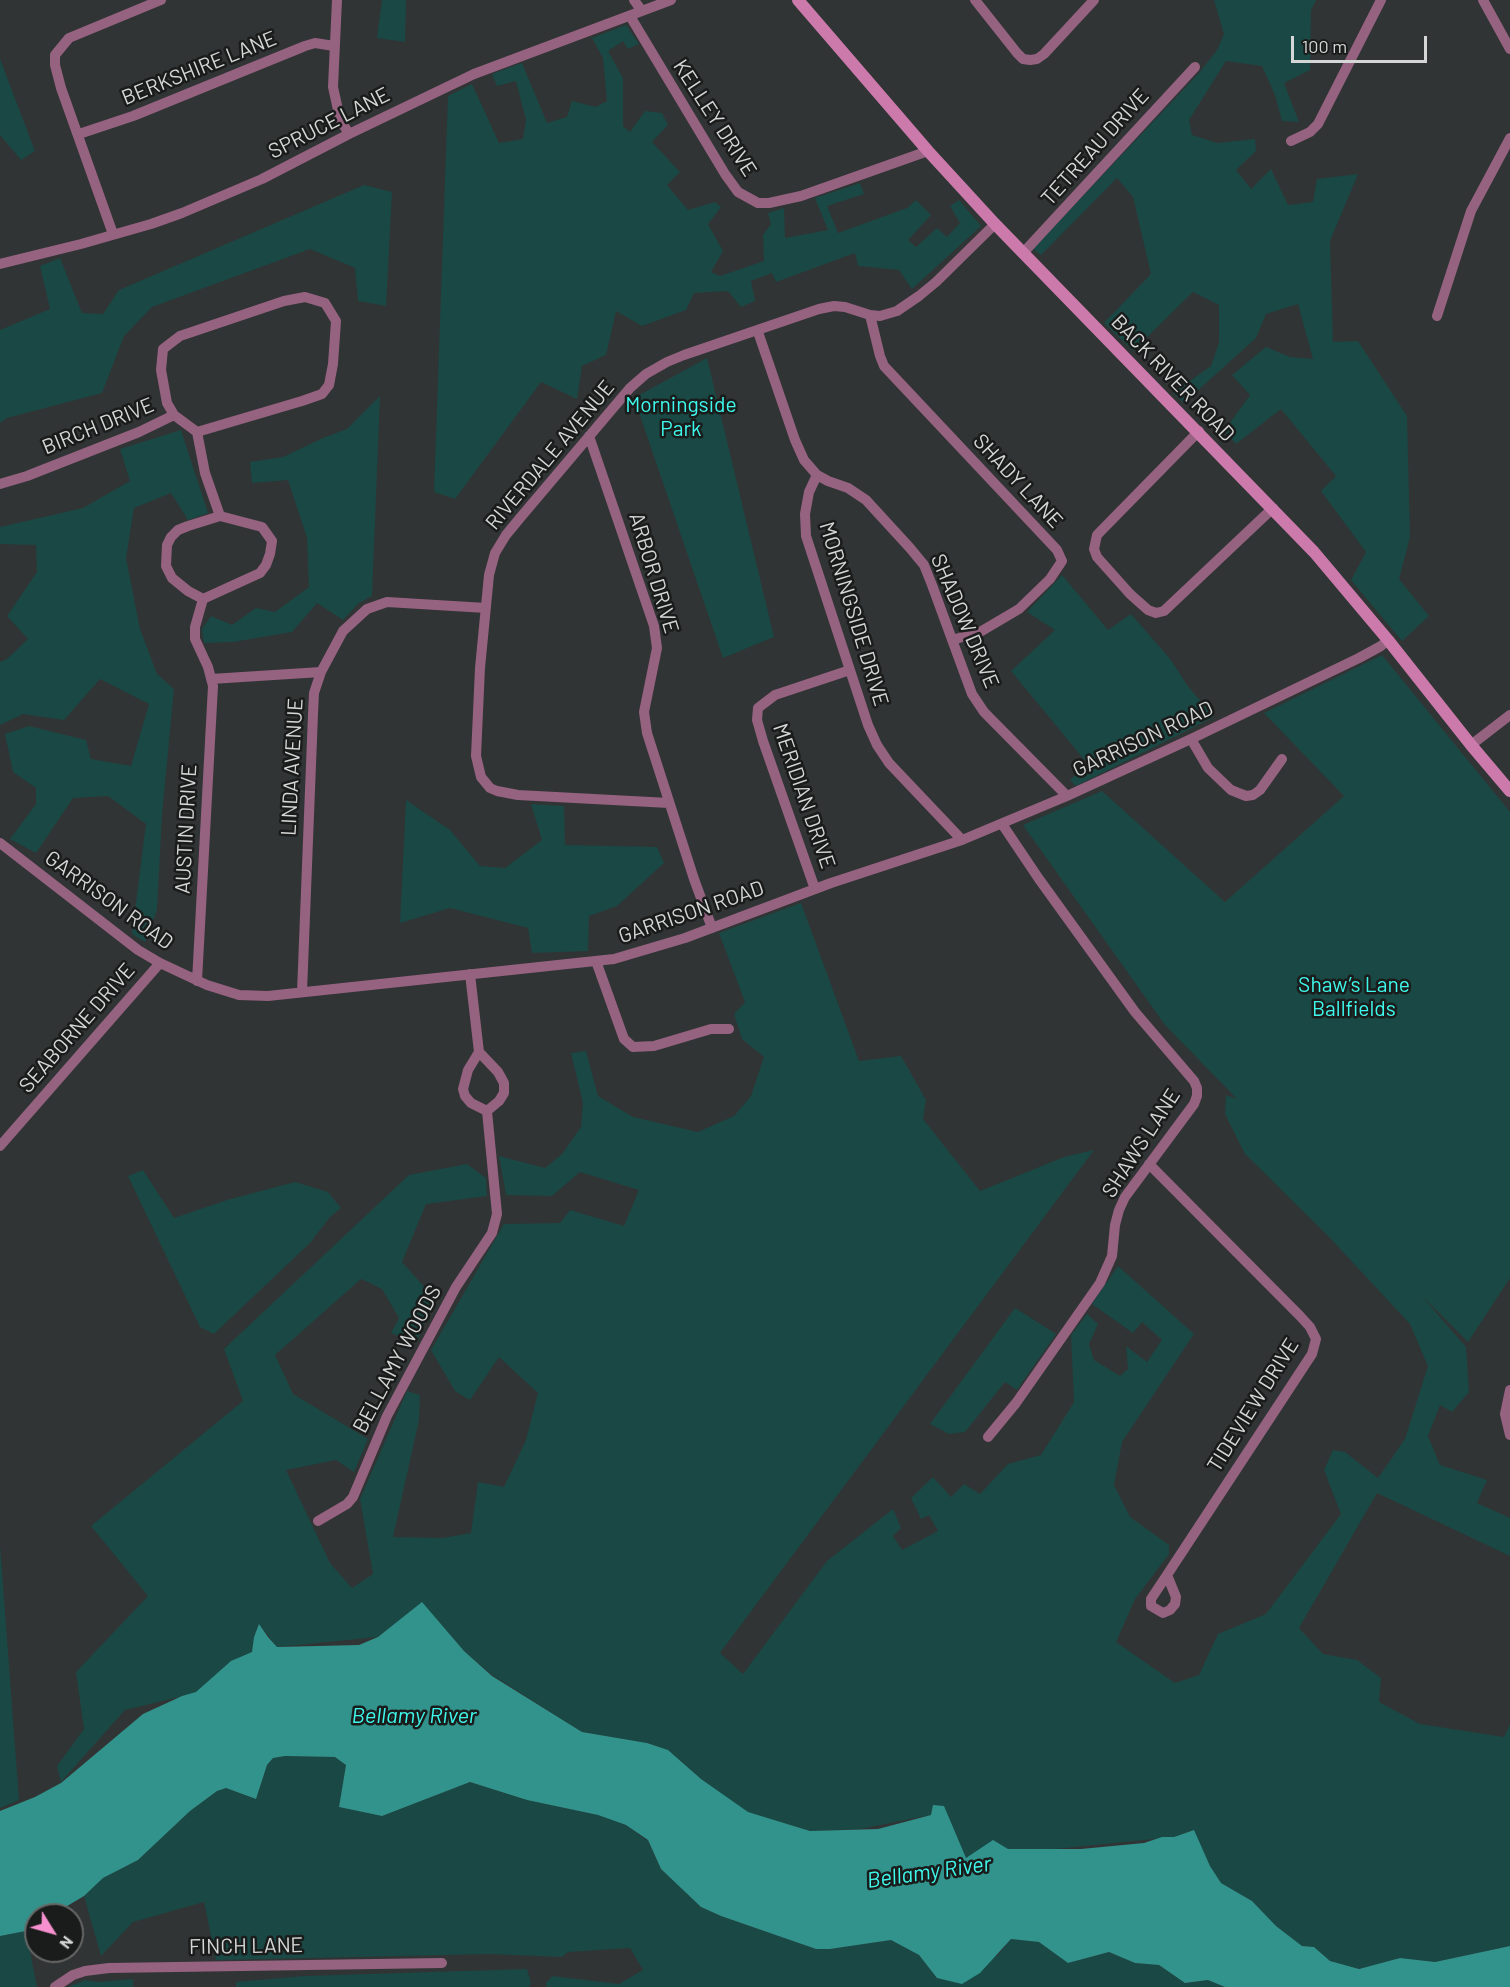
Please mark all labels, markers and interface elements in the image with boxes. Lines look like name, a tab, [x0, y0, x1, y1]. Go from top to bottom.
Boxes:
scale bar	[1294, 24, 1430, 62]
street label: BERKSHIRE LANE	[118, 25, 280, 111]
text: 100 m	[1302, 35, 1347, 57]
street label: KELLEY DRIVE	[668, 55, 762, 181]
street label: SPRUCE LANE	[264, 82, 394, 164]
street label: TETREAU DRIVE	[1036, 83, 1154, 211]
street label: BACK RIVER ROAD	[1106, 309, 1240, 447]
street label: RIVERDALE AVENUE	[480, 375, 620, 535]
street label: BIRCH DRIVE	[38, 392, 158, 460]
park label: Morningside Park	[625, 392, 737, 442]
street label: SHADY LANE	[968, 429, 1068, 533]
street label: ARBOR DRIVE	[624, 510, 684, 636]
street label: MORNINGSIDE DRIVE	[814, 519, 894, 709]
street label: SHADOW DRIVE	[925, 550, 1005, 692]
street label: GARRISON ROAD	[1069, 695, 1217, 783]
street label: LINDA AVENUE	[276, 698, 308, 836]
street label: MERIDIAN DRIVE	[767, 720, 841, 872]
street label: AUSTIN DRIVE	[170, 763, 202, 895]
street label: GARRISON ROAD	[40, 845, 178, 955]
street label: GARRISON ROAD	[615, 875, 767, 949]
street label: SEABORNE DRIVE	[14, 958, 140, 1098]
park label: Shaw’s Lane Ballfields	[1298, 972, 1410, 1022]
street label: SHAWS LANE	[1096, 1084, 1186, 1202]
street label: BELLAMY WOODS	[347, 1281, 447, 1437]
street label: TIDEVIEW DRIVE	[1202, 1334, 1304, 1476]
water label: Bellamy River	[351, 1703, 477, 1729]
water label: Bellamy River	[865, 1850, 993, 1894]
north arrow	[24, 1903, 84, 1963]
street label: FINCH LANE	[189, 1932, 303, 1960]
text: N	[56, 1933, 78, 1953]

